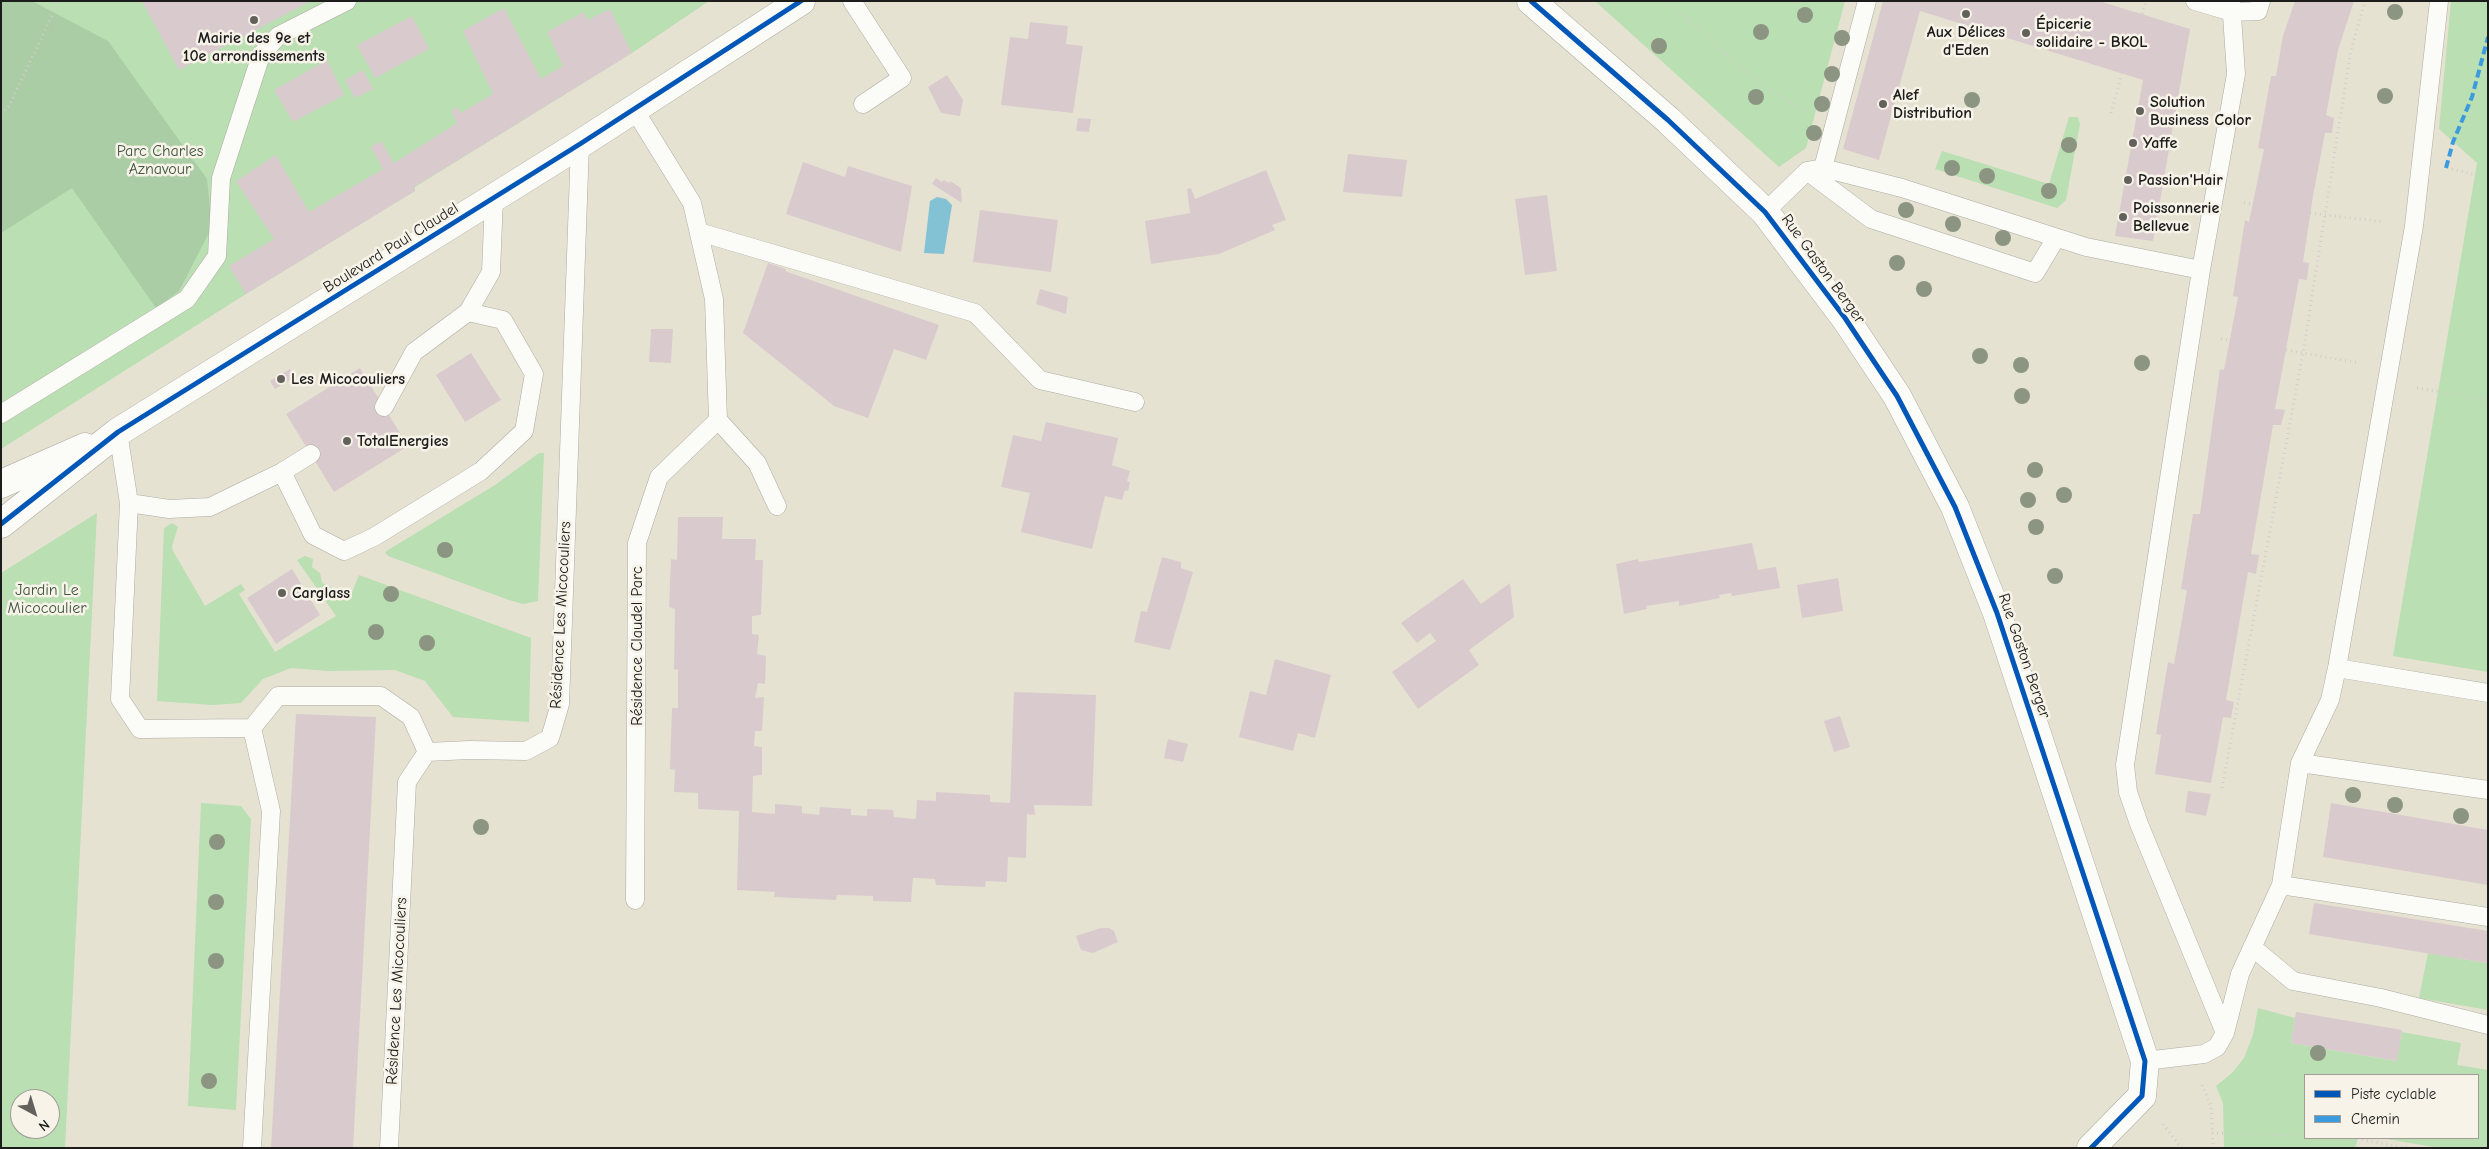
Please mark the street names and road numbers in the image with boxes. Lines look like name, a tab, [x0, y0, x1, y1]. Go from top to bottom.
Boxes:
street label: Boulevard Paul Claudel	[320, 199, 462, 297]
street label: Rue Gaston Berger	[1777, 210, 1869, 328]
street label: Résidence Les Micocouliers	[547, 521, 575, 709]
street label: Résidence Claudel Parc	[627, 566, 647, 726]
street label: Rue Gaston Berger	[1994, 591, 2054, 721]
street label: Résidence Les Micocouliers	[383, 897, 411, 1085]

